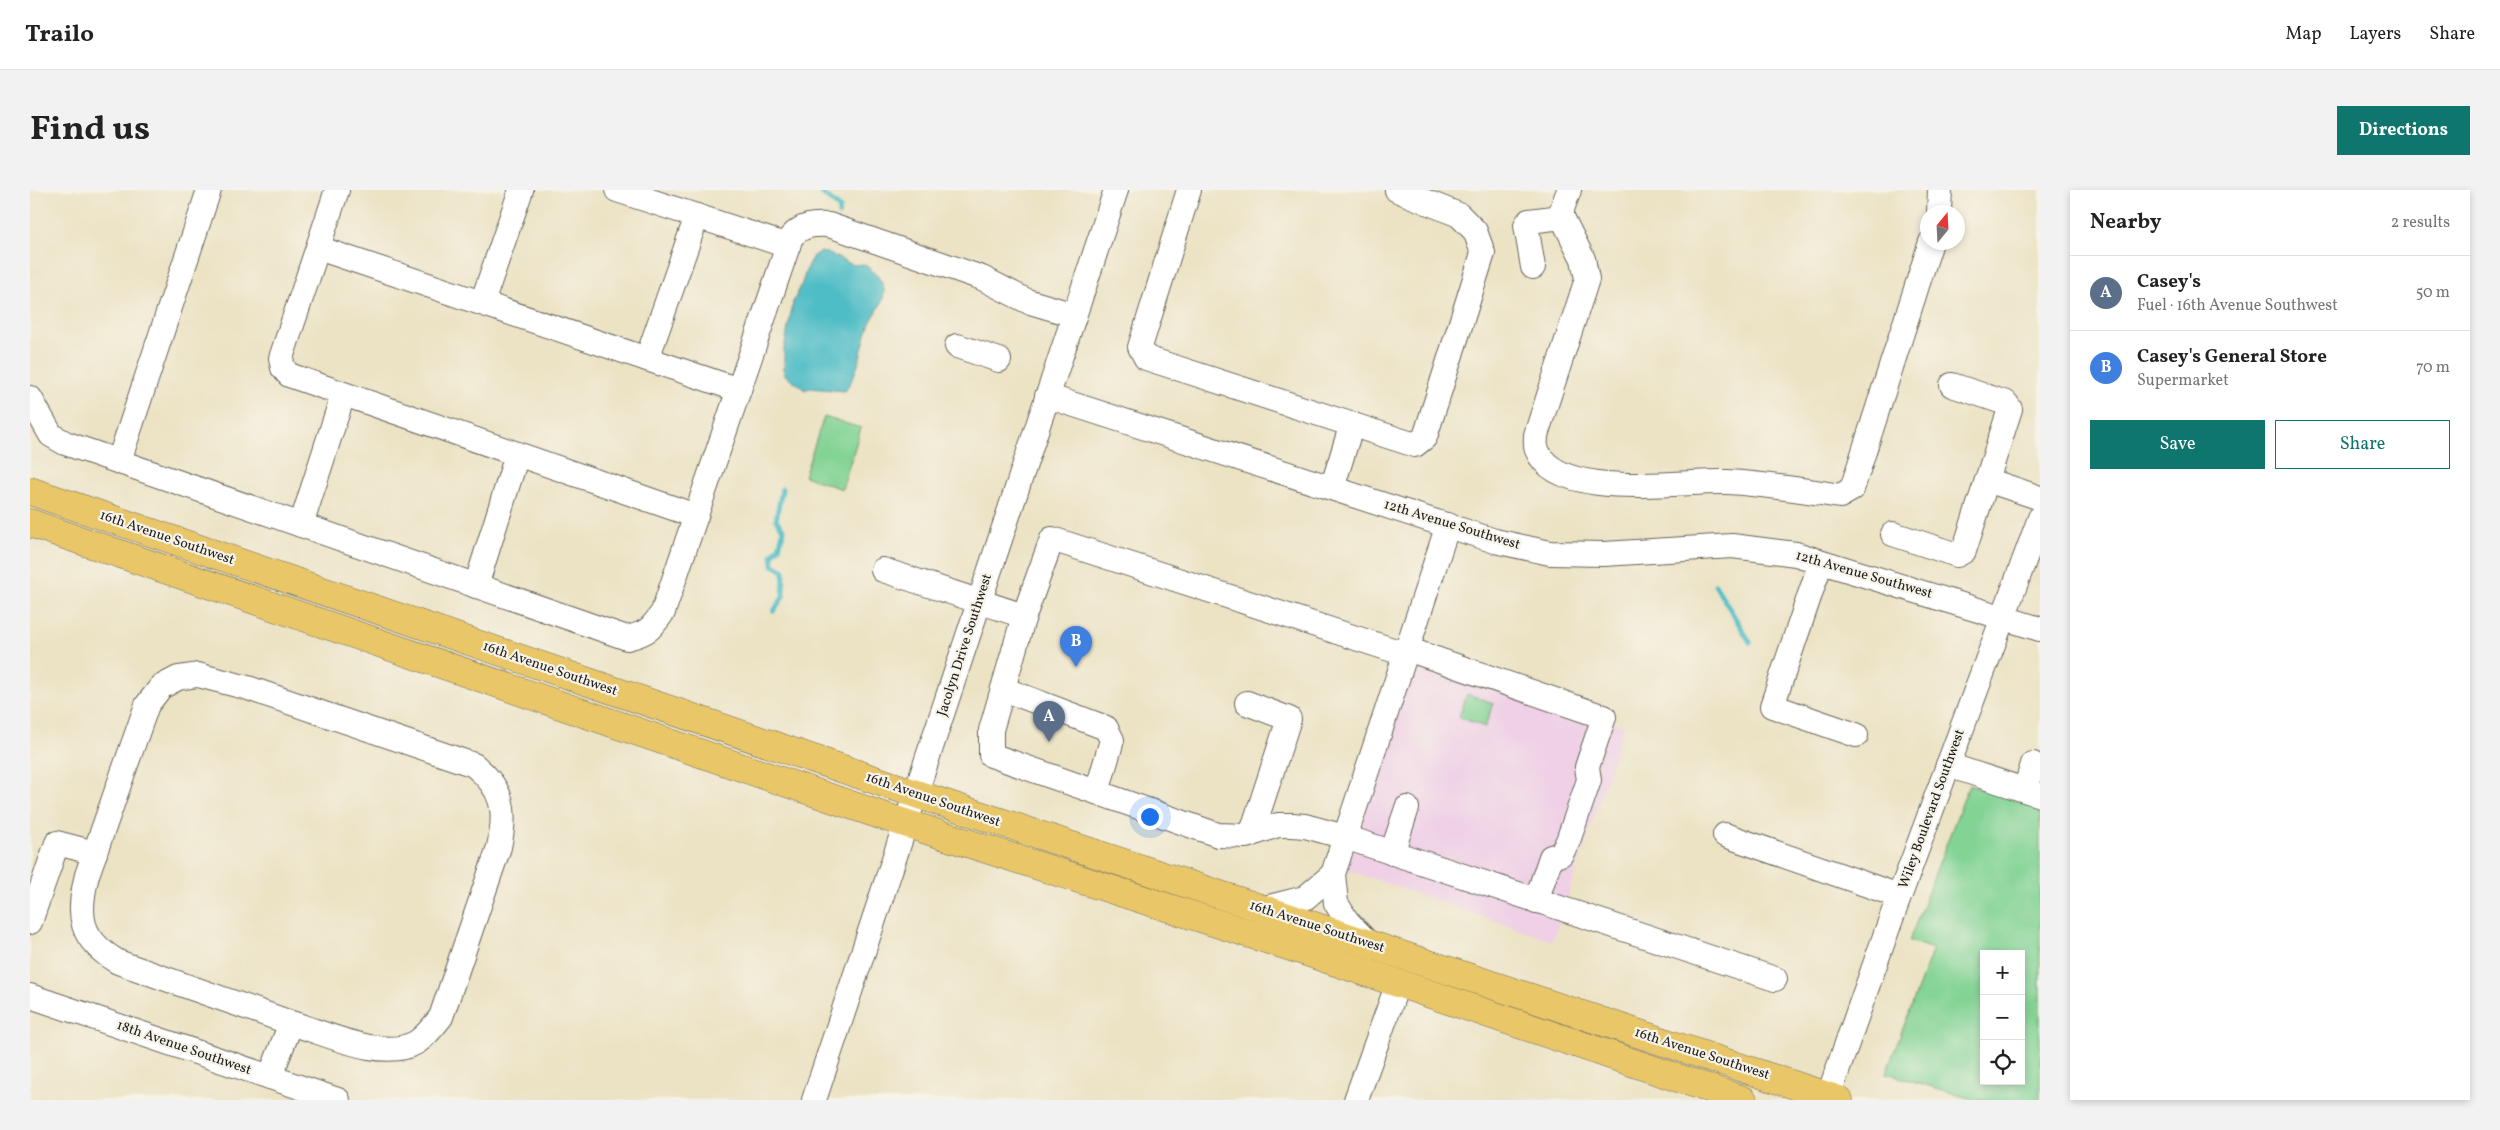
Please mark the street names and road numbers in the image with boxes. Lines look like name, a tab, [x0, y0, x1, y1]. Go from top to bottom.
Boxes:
street label: 12th Avenue Southwest	[1382, 495, 1523, 555]
street label: 16th Avenue Southwest	[97, 506, 237, 570]
street label: 12th Avenue Southwest	[1793, 546, 1935, 604]
street label: Jacolyn Drive Southwest	[933, 571, 997, 719]
street label: 16th Avenue Southwest	[480, 637, 620, 701]
street label: Wiley Boulevard Southwest	[1894, 727, 1970, 891]
street label: 16th Avenue Southwest	[863, 768, 1003, 832]
street label: 16th Avenue Southwest	[1247, 896, 1387, 958]
street label: 18th Avenue Southwest	[114, 1016, 254, 1080]
street label: 16th Avenue Southwest	[1632, 1023, 1772, 1085]

